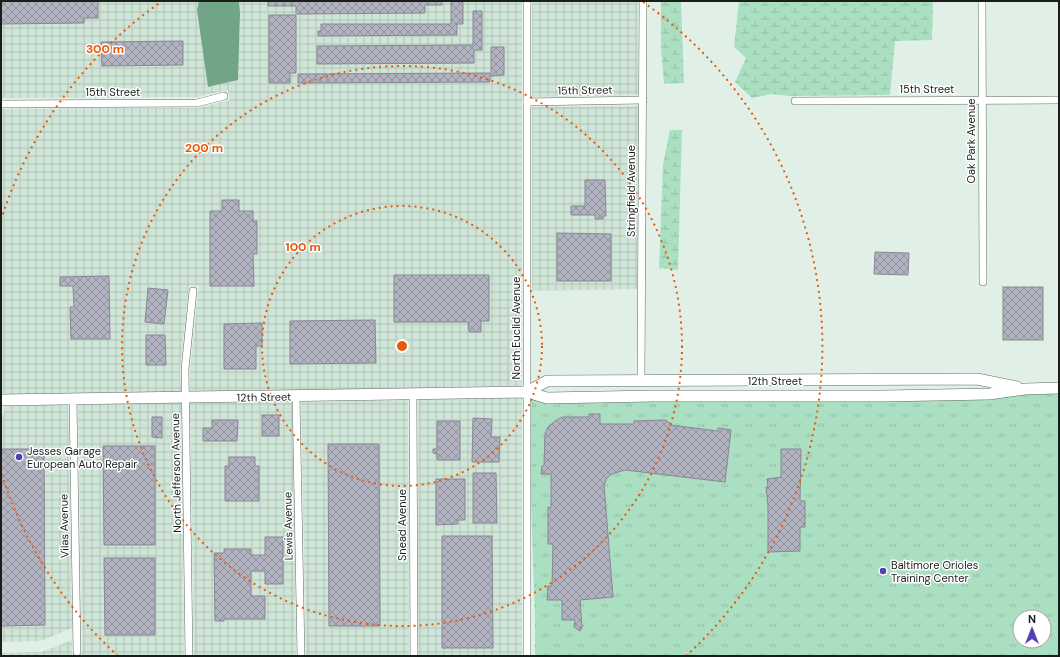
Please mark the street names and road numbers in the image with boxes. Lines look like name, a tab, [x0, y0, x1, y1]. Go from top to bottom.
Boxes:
street label: 15th Street	[900, 82, 954, 96]
street label: 15th Street	[557, 83, 613, 97]
street label: 15th Street	[86, 85, 140, 99]
street label: Oak Park Avenue	[964, 99, 978, 184]
street label: Stringfield Avenue	[624, 145, 638, 237]
street label: North Euclid Avenue	[509, 277, 523, 379]
street label: 12th Street	[748, 374, 802, 388]
street label: 12th Street	[237, 390, 291, 404]
street label: North Jefferson Avenue	[168, 413, 184, 533]
street label: Snead Avenue	[395, 489, 409, 561]
street label: Lewis Avenue	[280, 492, 296, 560]
street label: Vilas Avenue	[56, 494, 72, 558]

